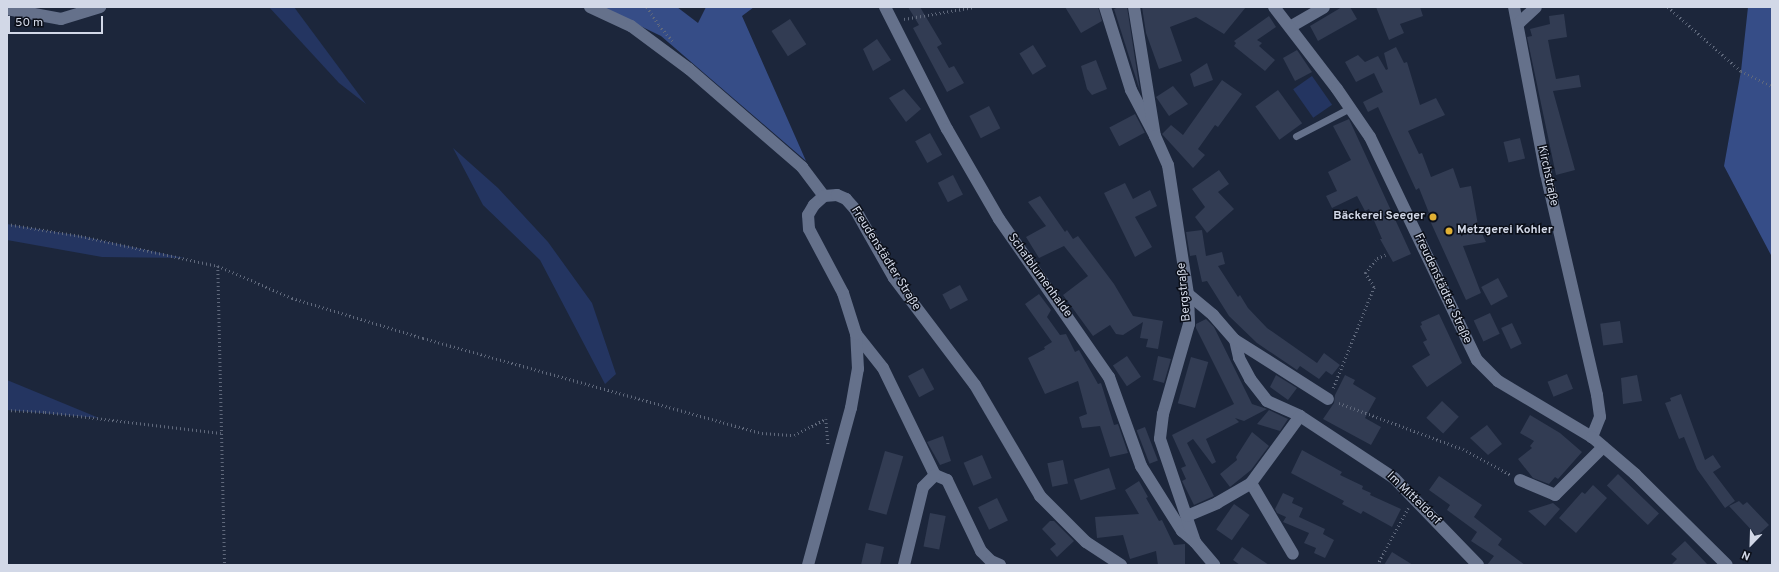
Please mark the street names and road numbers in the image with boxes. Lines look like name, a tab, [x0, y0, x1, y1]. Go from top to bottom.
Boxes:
street label: Kirchstraße	[1534, 144, 1560, 208]
street label: Freudenstädter Straße	[847, 204, 923, 314]
street label: Schafblumenhalde	[1004, 231, 1074, 321]
street label: Freudenstädter Straße	[1410, 232, 1474, 346]
street label: Bergstraße	[1175, 262, 1195, 322]
street label: Im Mitteldorf	[1383, 470, 1443, 528]

